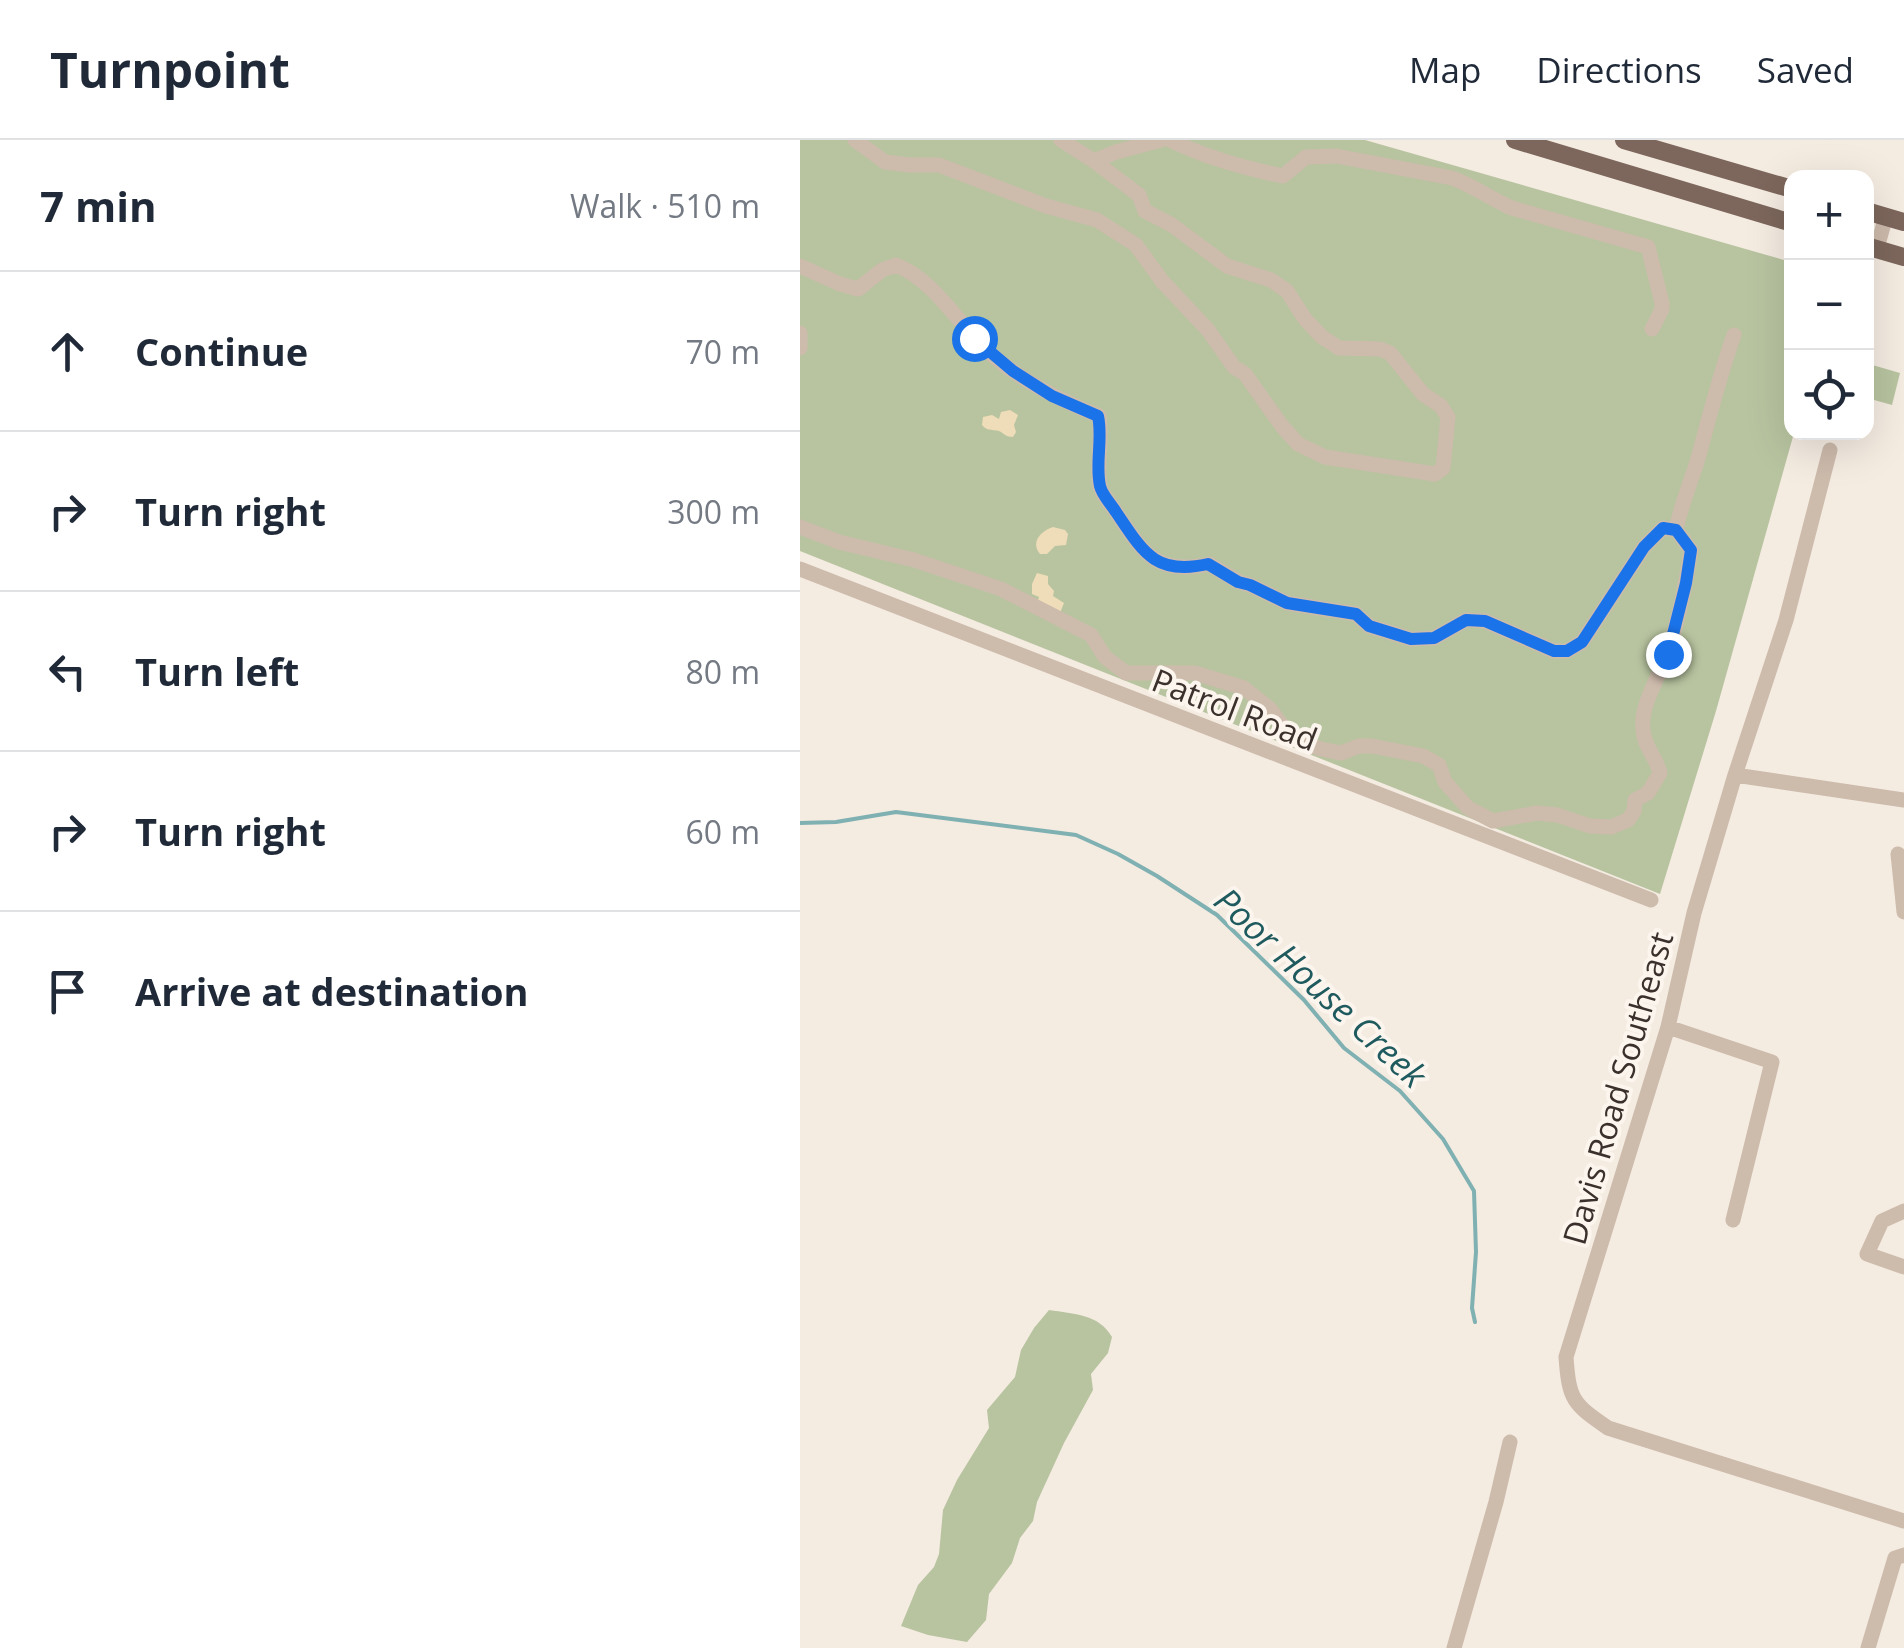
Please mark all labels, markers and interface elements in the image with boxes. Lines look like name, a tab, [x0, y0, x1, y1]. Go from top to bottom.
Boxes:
text: Turnpoint	[50, 37, 290, 102]
text: Map	[1409, 46, 1481, 93]
text: Directions	[1536, 46, 1702, 93]
text: Saved	[1757, 46, 1854, 93]
map controls	[1784, 170, 1874, 440]
button: +	[1784, 170, 1874, 260]
text: 7 min	[40, 177, 157, 234]
text: Walk · 510 m	[570, 184, 760, 227]
button: −	[1784, 260, 1874, 350]
route start	[952, 316, 998, 362]
icon: ahead	[40, 324, 95, 379]
text: Continue	[135, 325, 308, 377]
text: 70 m	[685, 330, 760, 373]
button: locate	[1784, 350, 1874, 440]
icon: right	[40, 484, 95, 539]
text: Turn right	[135, 485, 326, 537]
text: 300 m	[667, 490, 760, 533]
route end	[1646, 632, 1692, 678]
icon: left	[40, 644, 95, 699]
text: Turn left	[135, 645, 299, 697]
text: 80 m	[685, 650, 760, 693]
street label: Patrol Road	[1146, 658, 1324, 760]
icon: right	[40, 804, 95, 859]
text: Turn right	[135, 805, 326, 857]
text: 60 m	[685, 810, 760, 853]
water label: Poor House Creek	[1205, 876, 1439, 1099]
street label: Davis Road Southeast	[1552, 927, 1682, 1249]
icon: arrive	[40, 964, 95, 1019]
text: Arrive at destination	[135, 965, 529, 1017]

